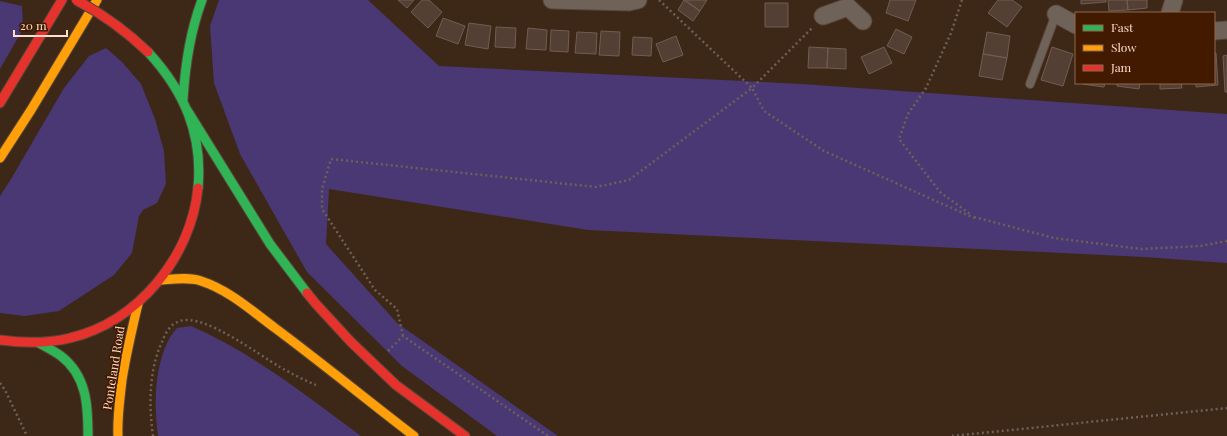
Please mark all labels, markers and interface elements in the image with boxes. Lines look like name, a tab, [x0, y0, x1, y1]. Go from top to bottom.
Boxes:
scale bar	[14, 12, 67, 38]
legend	[1075, 12, 1215, 84]
text: 20 m	[20, 17, 47, 33]
text: Fast	[1111, 19, 1134, 35]
text: Slow	[1111, 39, 1137, 55]
text: Jam	[1110, 59, 1132, 75]
street label: Ponteland Road	[98, 325, 128, 411]

